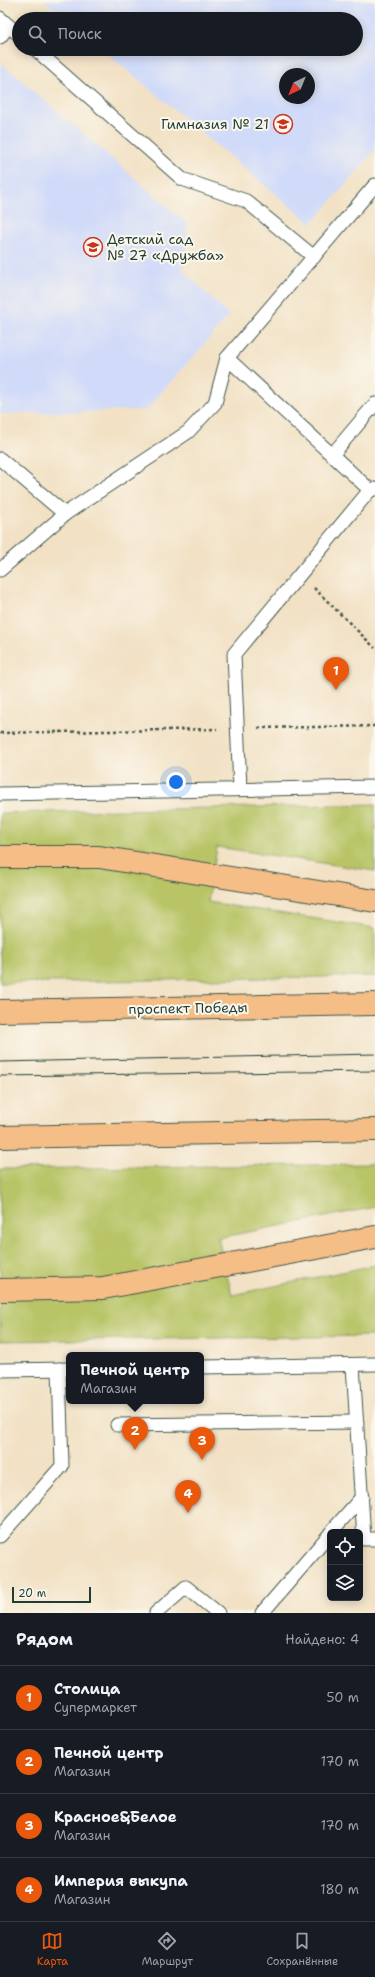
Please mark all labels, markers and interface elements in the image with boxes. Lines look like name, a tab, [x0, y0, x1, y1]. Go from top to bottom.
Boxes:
search box	[12, 12, 363, 56]
icon: search	[26, 23, 48, 45]
text: Поиск	[58, 24, 102, 44]
north arrow	[279, 68, 315, 104]
school or university icon: Гимназия № 21	[272, 113, 294, 135]
place label: Гимназия № 21	[161, 115, 269, 133]
place label: Детский сад № 27 «Дружба»	[107, 230, 224, 264]
school or university icon: Детский сад № 27 «Дружба»	[82, 236, 104, 258]
pin: 1	[323, 657, 349, 690]
your location	[166, 772, 186, 792]
street label: проспект Победы	[128, 998, 248, 1018]
popup	[66, 1352, 204, 1404]
text: Печной центр	[80, 1360, 190, 1380]
text: Магазин	[80, 1380, 137, 1397]
pin: 2	[122, 1417, 148, 1450]
pin: 3	[189, 1427, 215, 1460]
pin: 4	[175, 1480, 201, 1513]
map controls	[327, 1529, 363, 1601]
button: locate	[327, 1529, 363, 1565]
button: layers	[327, 1565, 363, 1601]
scale bar	[12, 1585, 91, 1604]
text: 20 m	[18, 1586, 46, 1601]
text: Рядом	[16, 1628, 73, 1650]
text: Найдено: 4	[285, 1631, 359, 1648]
text: Столица	[54, 1679, 120, 1699]
text: 1	[26, 1689, 32, 1706]
text: 50 m	[326, 1689, 359, 1706]
text: Супермаркет	[54, 1699, 137, 1716]
text: Печной центр	[54, 1743, 163, 1763]
text: 2	[24, 1753, 34, 1770]
text: 170 m	[321, 1753, 359, 1770]
text: Магазин	[54, 1763, 110, 1780]
text: Красное&Белое	[54, 1807, 177, 1827]
text: 3	[24, 1817, 34, 1834]
text: 170 m	[321, 1817, 359, 1834]
text: Магазин	[54, 1827, 110, 1844]
text: Империя выкупа	[54, 1871, 188, 1891]
text: 4	[24, 1881, 34, 1898]
text: 180 m	[320, 1881, 359, 1898]
text: Магазин	[54, 1891, 110, 1908]
tab: Карта	[37, 1930, 68, 1969]
tab: Маршрут	[142, 1930, 193, 1969]
tab: Сохранённые	[266, 1930, 338, 1969]

